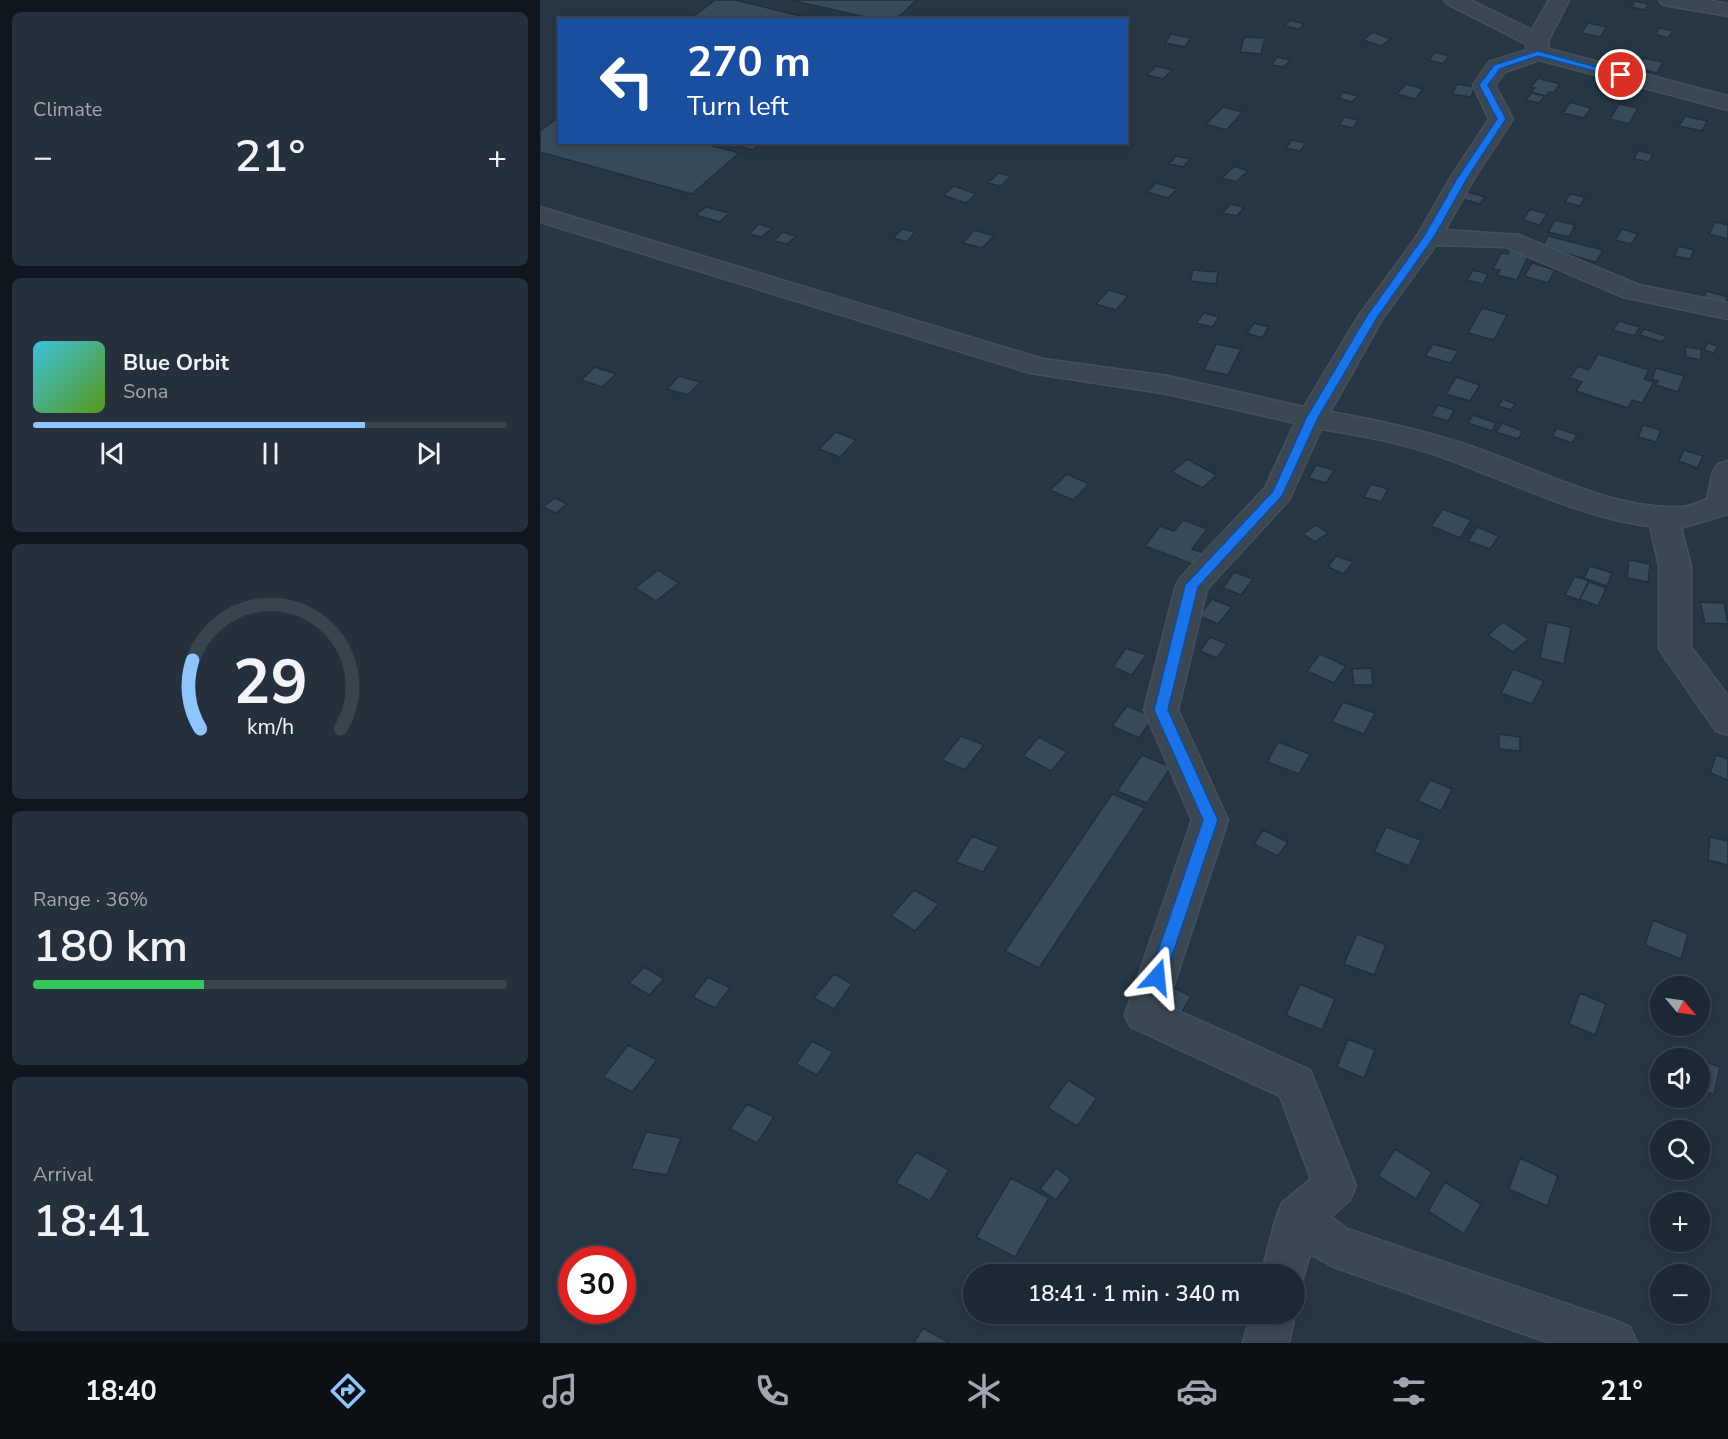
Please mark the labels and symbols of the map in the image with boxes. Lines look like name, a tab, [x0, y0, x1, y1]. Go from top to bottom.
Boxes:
pin	[1595, 49, 1646, 100]
position arrow	[1125, 945, 1189, 1009]
north arrow	[1650, 976, 1710, 1036]
speed limit sign: 30	[558, 1246, 636, 1324]

